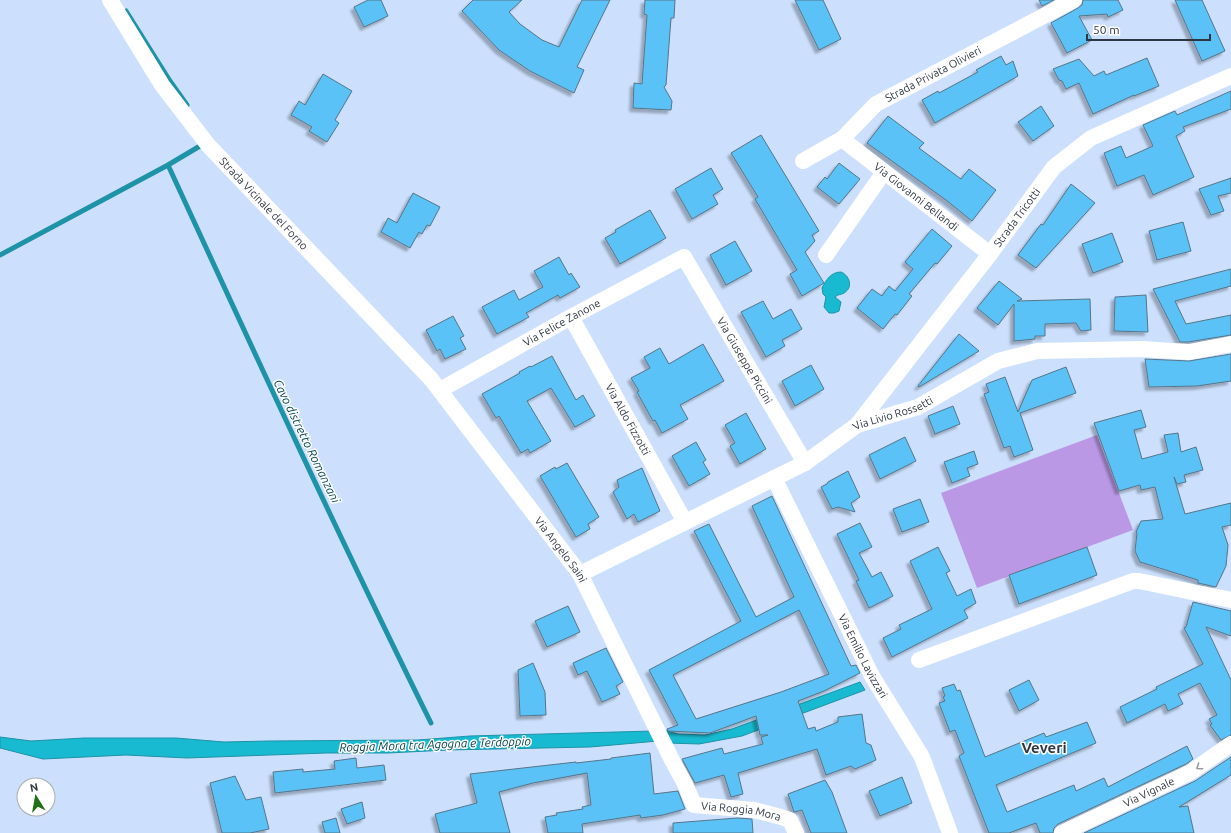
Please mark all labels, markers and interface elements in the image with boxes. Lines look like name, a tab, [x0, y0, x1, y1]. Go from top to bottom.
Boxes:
scale bar	[1087, 16, 1210, 42]
text: 50 m	[1093, 23, 1120, 36]
street label: Strada Privata Olivieri	[883, 44, 983, 104]
street label: Strada Vicinale del Forno	[217, 155, 310, 252]
street label: Via Giovanni Bellandi	[872, 160, 961, 233]
street label: Strada Tricotti	[991, 186, 1042, 249]
street label: Via Felice Zanone	[521, 297, 602, 349]
street label: Via Giuseppe Piccini	[715, 315, 775, 406]
water label: Cavo distretto Romanzani	[271, 377, 343, 506]
street label: Via Aldo Fizzotti	[603, 381, 653, 457]
street label: Via Livio Rossetti	[850, 394, 935, 432]
street label: Via Angelo Saini	[532, 514, 589, 584]
street label: Via Emilio Lavizzari	[836, 612, 890, 700]
water label: Roggia Mora tra Agogna e Terdoppio	[339, 734, 531, 754]
district label: Veveri	[1021, 739, 1067, 756]
one-way arrow	[1196, 762, 1203, 770]
street label: Via Vignale	[1121, 775, 1176, 809]
north arrow	[16, 777, 56, 817]
text: N	[29, 781, 39, 794]
street label: Via Roggia Mora	[700, 800, 782, 823]

